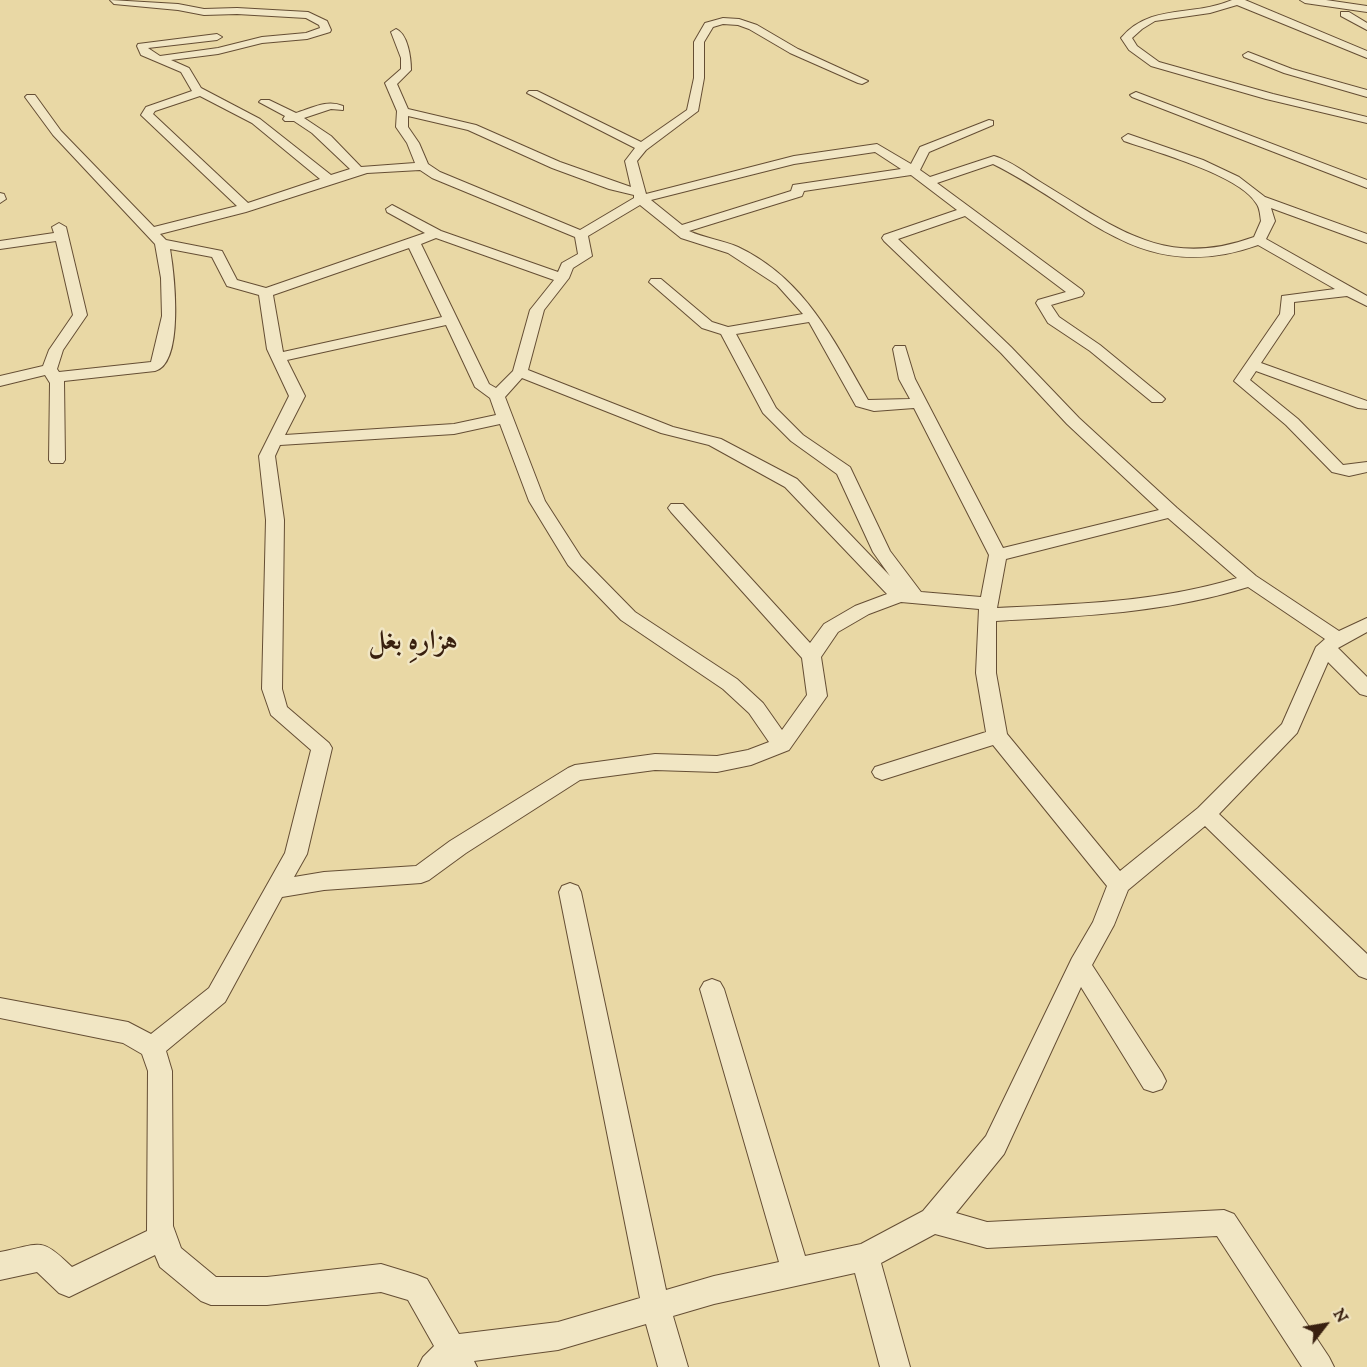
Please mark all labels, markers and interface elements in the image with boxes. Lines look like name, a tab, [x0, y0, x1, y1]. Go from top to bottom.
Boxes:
district label: هزارهِ بغل	[368, 626, 458, 660]
north arrow	[1295, 1295, 1355, 1355]
text: N	[1328, 1305, 1352, 1327]

